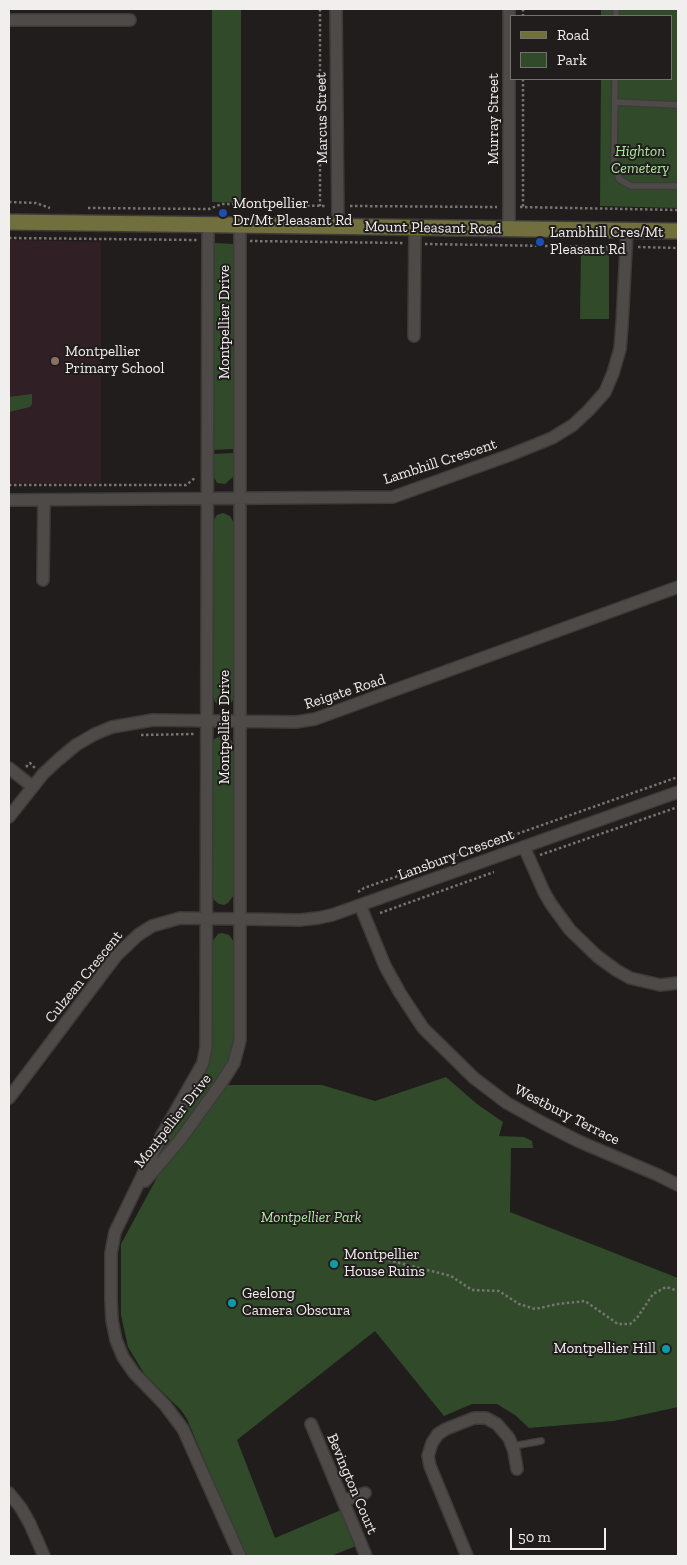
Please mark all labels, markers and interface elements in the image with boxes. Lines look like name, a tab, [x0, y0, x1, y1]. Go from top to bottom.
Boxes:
legend	[510, 15, 672, 80]
text: Road	[557, 26, 589, 44]
text: Park	[557, 51, 587, 69]
street label: Marcus Street	[312, 72, 332, 164]
street label: Murray Street	[485, 73, 503, 165]
park label: Highton Cemetery	[611, 143, 669, 178]
place label: Montpellier Dr/Mt Pleasant Rd	[233, 195, 352, 230]
marker: Montpellier Dr/Mt Pleasant Rd	[217, 207, 229, 219]
street label: Mount Pleasant Road	[364, 218, 502, 238]
place label: Lambhill Cres/Mt Pleasant Rd	[550, 224, 664, 259]
marker: Lambhill Cres/Mt Pleasant Rd	[534, 236, 546, 248]
street label: Montpellier Drive	[216, 265, 234, 379]
place label: Montpellier Primary School	[65, 343, 164, 378]
marker: Montpellier Primary School	[49, 355, 61, 367]
street label: Lambhill Crescent	[381, 435, 499, 489]
street label: Montpellier Drive	[216, 670, 234, 784]
street label: Reigate Road	[302, 670, 388, 714]
street label: Lansbury Crescent	[396, 826, 516, 884]
street label: Culzean Crescent	[41, 927, 127, 1027]
street label: Montpellier Drive	[131, 1070, 215, 1172]
street label: Westbury Terrace	[511, 1081, 623, 1149]
park label: Montpellier Park	[261, 1209, 361, 1227]
place label: Montpellier House Ruins	[344, 1246, 425, 1281]
marker: Montpellier House Ruins	[328, 1258, 340, 1270]
place label: Geelong Camera Obscura	[242, 1285, 350, 1320]
marker: Geelong Camera Obscura	[226, 1297, 238, 1309]
place label: Montpellier Hill	[554, 1340, 656, 1358]
marker: Montpellier Hill	[660, 1343, 672, 1355]
street label: Bevington Court	[323, 1431, 381, 1537]
scale bar	[512, 1518, 608, 1550]
text: 50 m	[518, 1528, 551, 1546]

